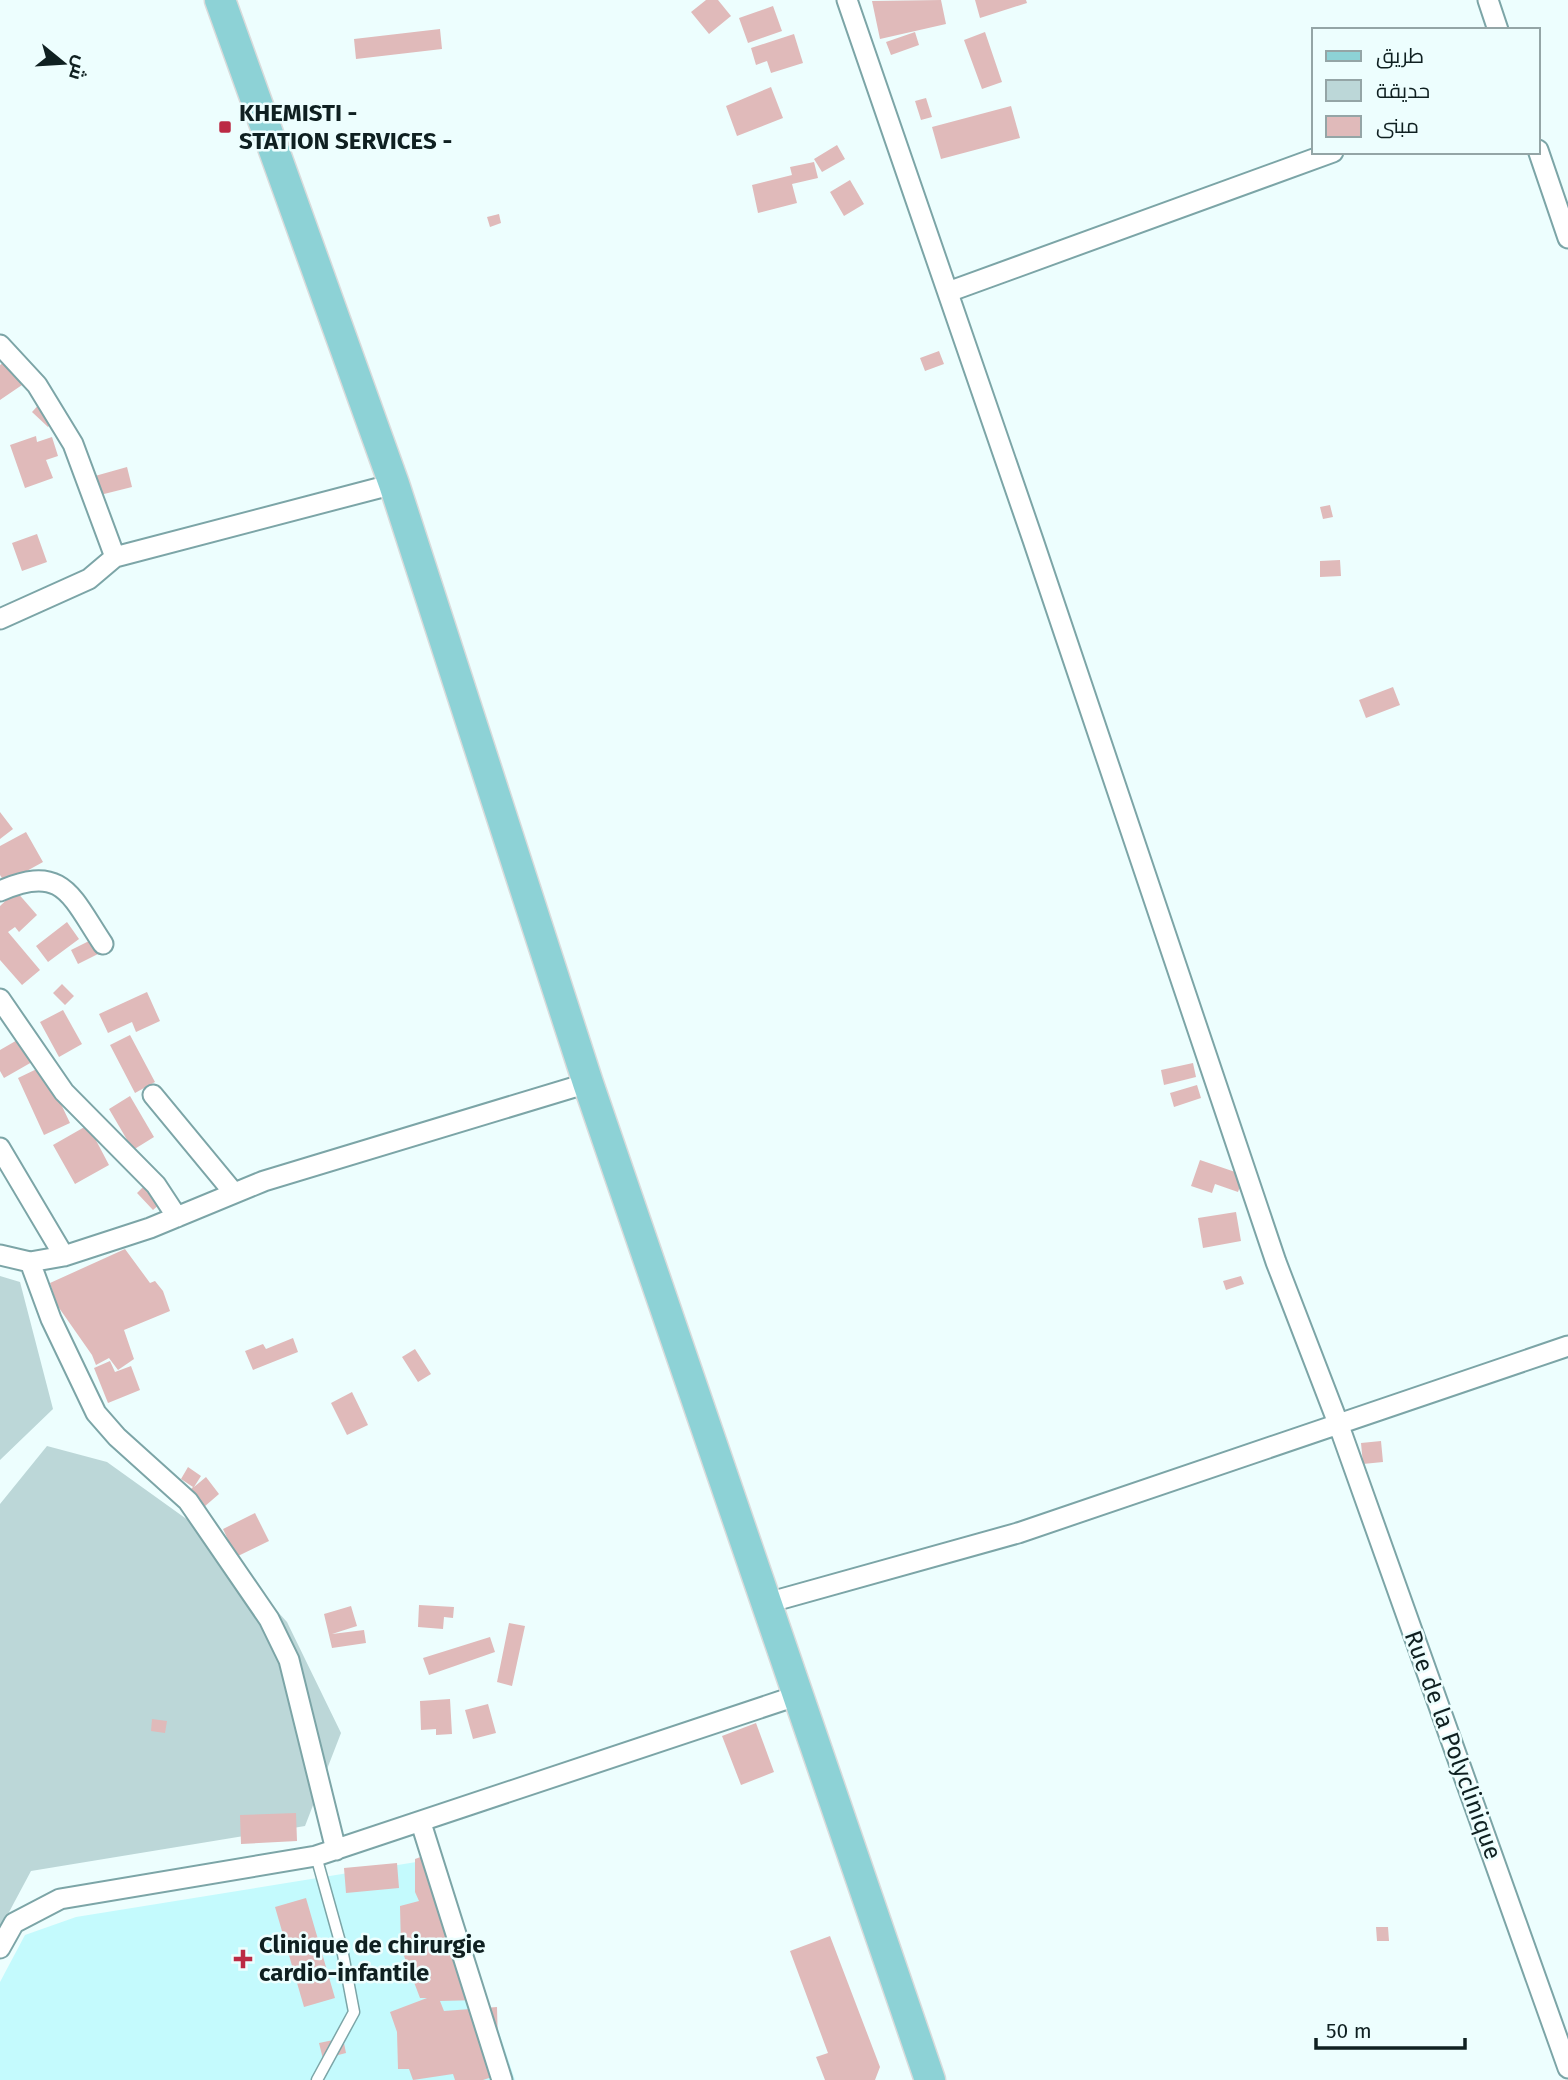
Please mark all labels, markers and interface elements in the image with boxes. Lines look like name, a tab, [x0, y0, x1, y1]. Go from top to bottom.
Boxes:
north arrow	[28, 28, 98, 98]
legend	[1312, 28, 1540, 154]
text: طريق	[1376, 43, 1424, 69]
text: ش	[64, 53, 93, 83]
text: حديقة	[1376, 78, 1430, 104]
place label: KHEMISTI - STATION SERVICES -	[239, 99, 452, 155]
text: مبنى	[1376, 113, 1419, 139]
marker: KHEMISTI - STATION SERVICES -	[217, 119, 233, 135]
street label: Rue de la Polyclinique	[1399, 1627, 1507, 1863]
place label: Clinique de chirurgie cardio-infantile	[259, 1931, 486, 1987]
marker: Clinique de chirurgie cardio-infantile	[233, 1949, 253, 1969]
scale bar	[1316, 2007, 1465, 2050]
text: 50 m	[1326, 2018, 1372, 2044]

